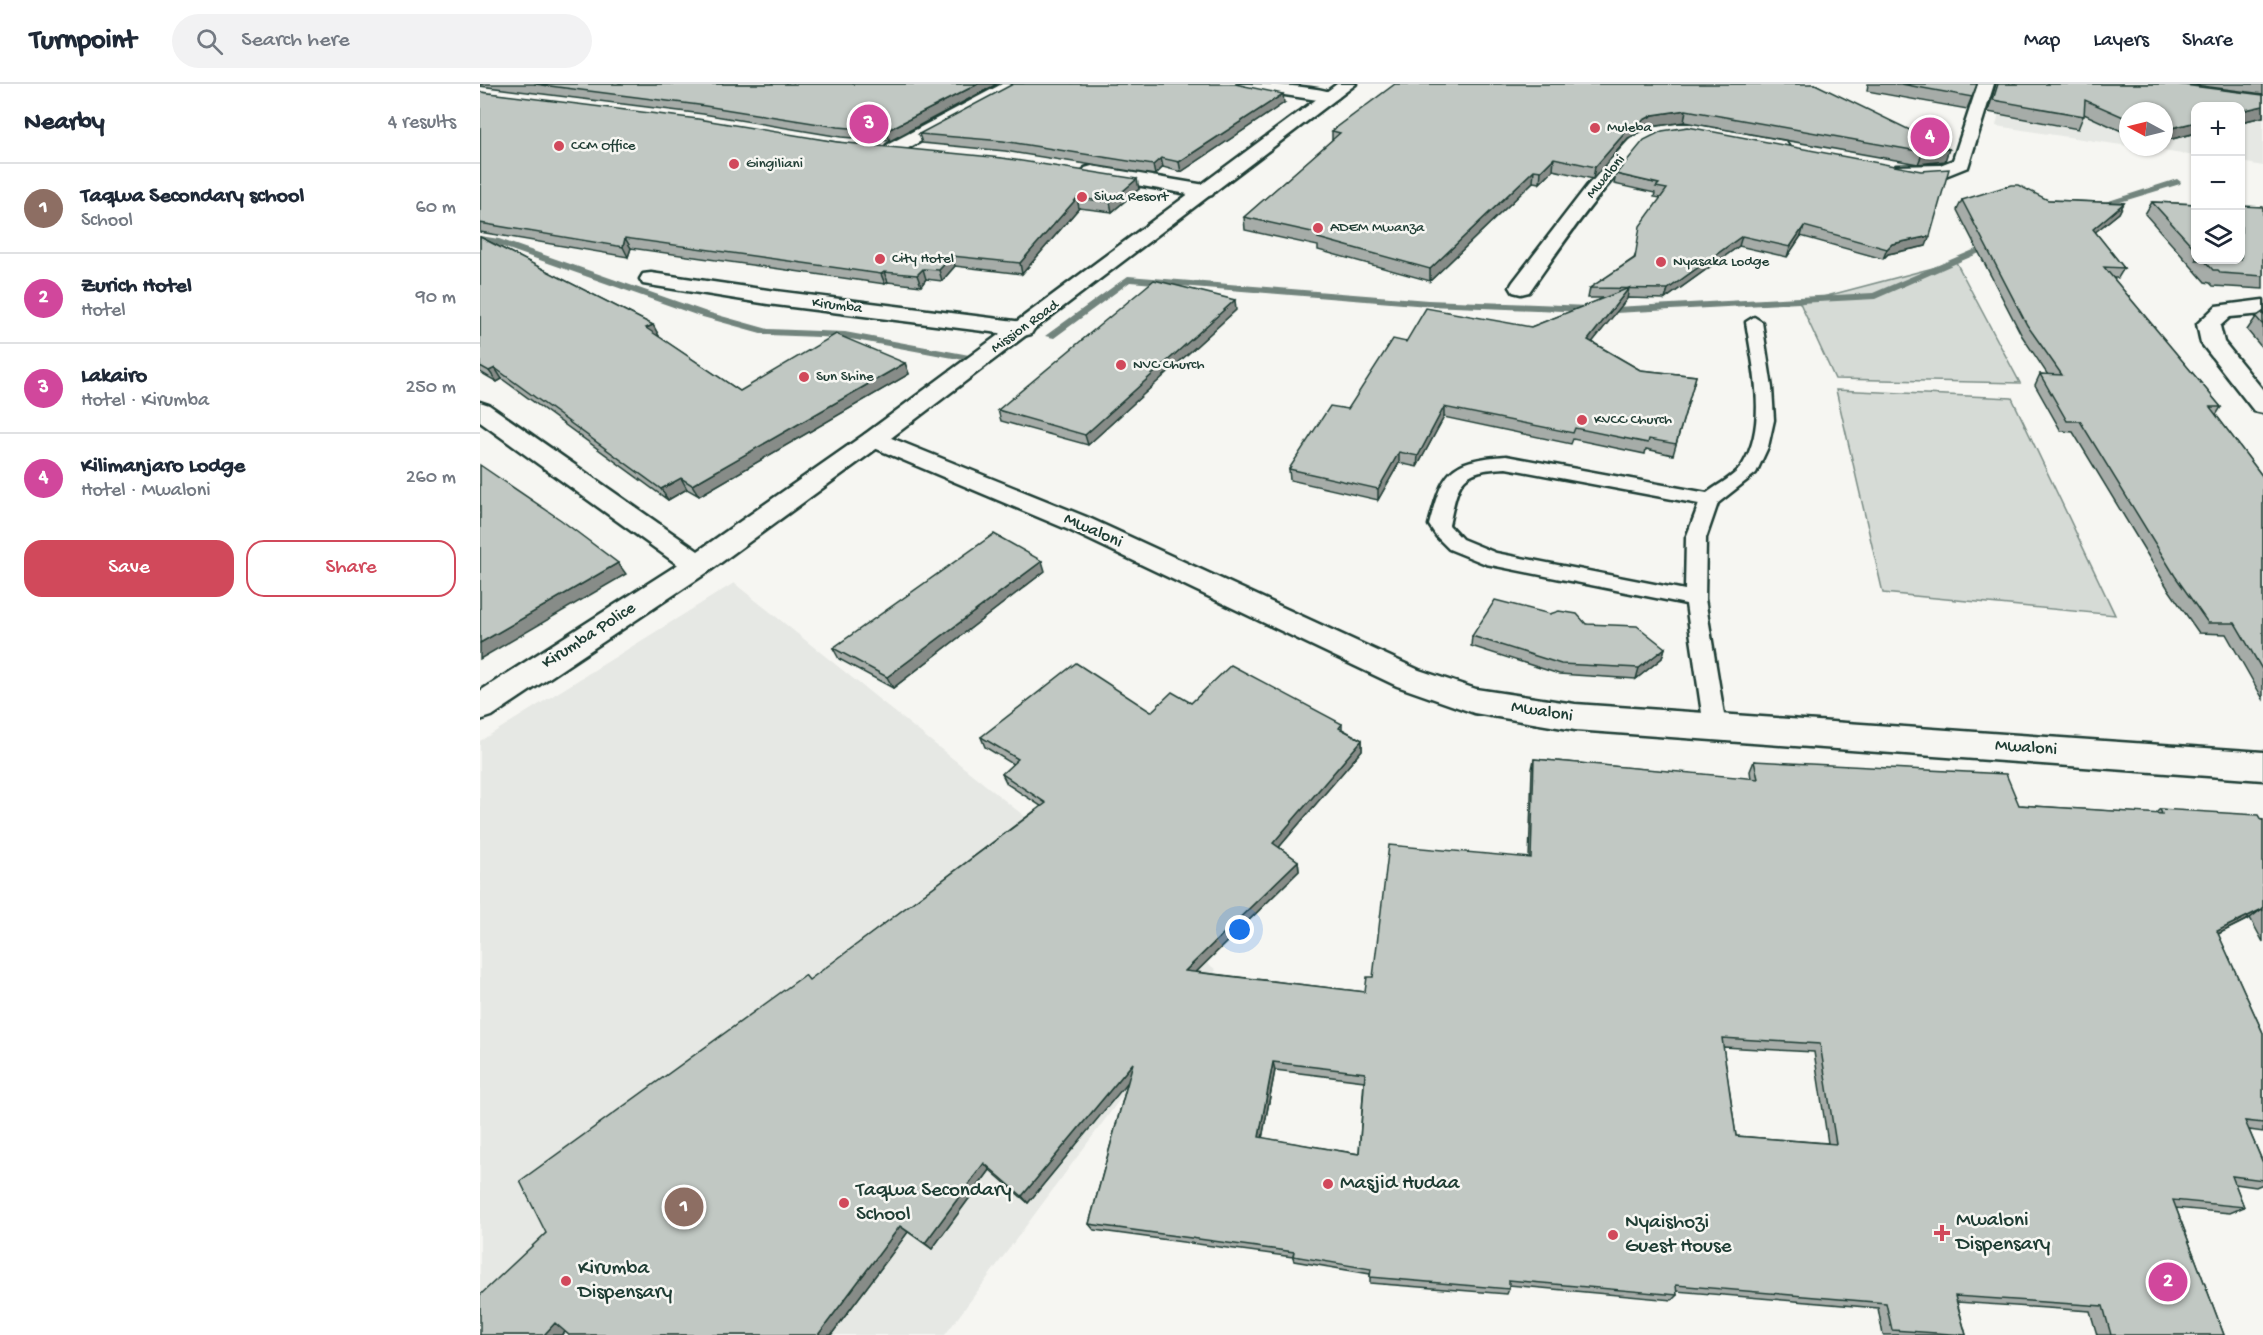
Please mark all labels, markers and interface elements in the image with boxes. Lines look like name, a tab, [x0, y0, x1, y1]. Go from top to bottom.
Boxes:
search box	[172, 14, 592, 68]
text: Turnpoint	[30, 25, 136, 58]
icon: search	[193, 25, 226, 58]
text: Search here	[241, 28, 350, 54]
text: Map	[2024, 29, 2060, 54]
text: Layers	[2093, 29, 2149, 54]
text: Share	[2182, 29, 2233, 54]
pin: 3	[850, 102, 888, 147]
north arrow	[2119, 102, 2173, 156]
map controls	[2191, 102, 2245, 264]
button: +	[2191, 102, 2245, 156]
text: Nearby	[24, 108, 105, 139]
text: 4 results	[388, 112, 456, 135]
pin: 4	[1910, 115, 1950, 160]
place label: Muleba	[1607, 119, 1652, 137]
marker: Muleba	[1588, 121, 1602, 135]
place label: CCM Office	[571, 137, 636, 155]
marker: CCM Office	[552, 139, 566, 153]
street label: Mwaloni	[1582, 151, 1630, 203]
place label: Gingiliani	[746, 155, 803, 173]
button: −	[2191, 156, 2245, 210]
marker: Gingiliani	[727, 157, 741, 171]
text: Taqwa Secondary school	[81, 184, 304, 210]
place label: Siwa Resort	[1094, 188, 1170, 206]
marker: Siwa Resort	[1075, 190, 1089, 204]
text: 1	[39, 197, 48, 220]
text: 60 m	[416, 197, 456, 220]
text: School	[81, 210, 133, 233]
button: layers	[2191, 210, 2245, 264]
place label: ADEM Mwanza	[1330, 219, 1425, 237]
marker: ADEM Mwanza	[1311, 221, 1325, 235]
place label: City Hotel	[892, 250, 954, 268]
marker: City Hotel	[873, 252, 887, 266]
place label: Nyasaka Lodge	[1673, 253, 1770, 271]
marker: Nyasaka Lodge	[1654, 255, 1668, 269]
text: Zurich Hotel	[81, 274, 192, 300]
text: 2	[39, 287, 48, 310]
text: 90 m	[416, 287, 456, 310]
street label: Kirumba	[811, 294, 864, 318]
street label: Mission Road	[988, 296, 1063, 358]
text: Hotel	[81, 300, 126, 323]
place label: NVC Church	[1133, 356, 1205, 374]
marker: NVC Church	[1114, 358, 1128, 372]
text: Lakairo	[81, 364, 147, 390]
place label: Sun Shine	[816, 368, 874, 386]
marker: Sun Shine	[797, 370, 811, 384]
text: 3	[38, 377, 49, 400]
text: 250 m	[405, 377, 456, 400]
text: Hotel · Kirumba	[81, 390, 209, 413]
place label: KVCC Church	[1594, 411, 1672, 429]
marker: KVCC Church	[1575, 413, 1589, 427]
text: Kilimanjaro Lodge	[81, 454, 245, 480]
text: 4	[39, 467, 48, 490]
text: 260 m	[406, 467, 456, 490]
text: Hotel · Mwaloni	[81, 480, 211, 503]
street label: Mwaloni	[1060, 509, 1126, 553]
button: Save	[24, 540, 234, 597]
button: Share	[246, 540, 456, 597]
street label: Kirumba Police	[538, 597, 640, 674]
street label: Mwaloni	[1510, 697, 1574, 727]
street label: Mwaloni	[1994, 735, 2058, 761]
your location	[1225, 915, 1254, 944]
place label: Masjid Hudaa	[1340, 1172, 1461, 1197]
marker: Masjid Hudaa	[1321, 1177, 1335, 1191]
place label: Taqwa Secondary School	[855, 1179, 1012, 1228]
pin: 1	[664, 1184, 704, 1230]
marker: Taqwa Secondary School	[837, 1196, 851, 1210]
place label: Mwaloni Dispensary	[1954, 1209, 2050, 1258]
place label: Nyaishozi Guest House	[1625, 1211, 1733, 1260]
marker: Mwaloni Dispensary	[1933, 1224, 1951, 1242]
marker: Nyaishozi Guest House	[1606, 1228, 1620, 1242]
place label: Kirumba Dispensary	[576, 1257, 672, 1306]
pin: 2	[2148, 1260, 2188, 1304]
marker: Kirumba Dispensary	[559, 1274, 573, 1288]

